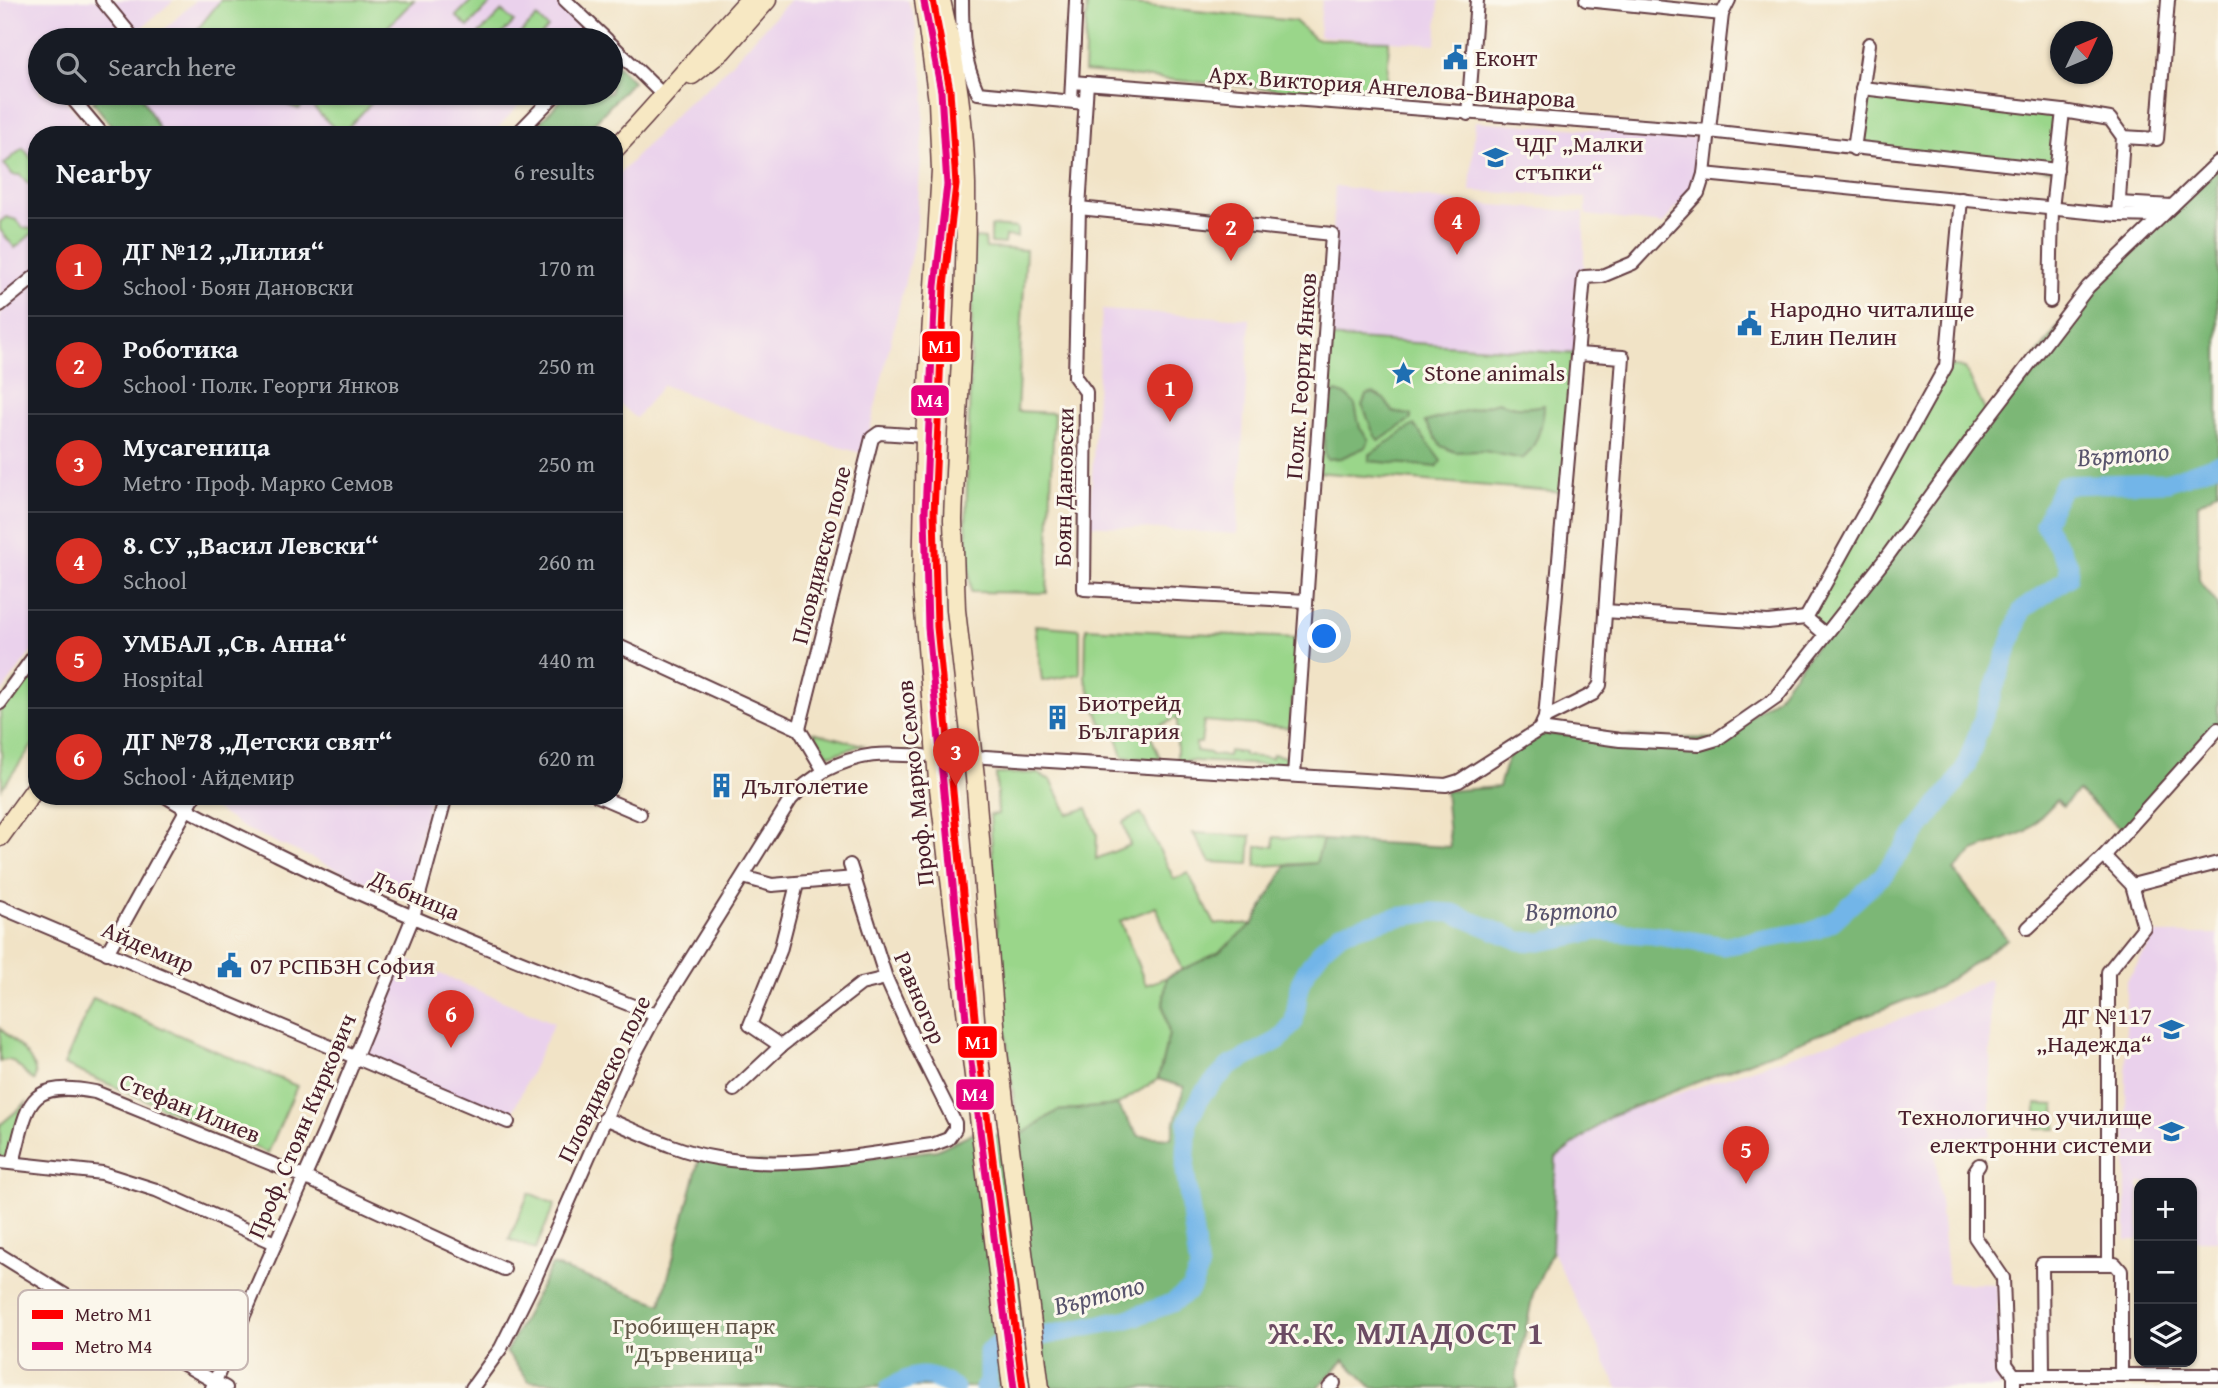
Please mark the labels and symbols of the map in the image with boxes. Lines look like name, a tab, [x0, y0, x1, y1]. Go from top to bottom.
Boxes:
north arrow	[2050, 21, 2113, 84]
place label: Еконт	[1475, 40, 1538, 75]
public building icon: Еконт	[1441, 44, 1469, 72]
street label: Арх. Виктория Ангелова-Винарова	[1207, 56, 1577, 117]
place label: ЧДГ „Малки стъпки“	[1515, 126, 1643, 189]
school or university icon: ЧДГ „Малки стъпки“	[1481, 144, 1509, 172]
pin: 4	[1434, 197, 1480, 255]
pin: 2	[1208, 203, 1254, 261]
street label: Полк. Георги Янков	[1276, 272, 1325, 480]
place label: Народно читалище Елин Пелин	[1770, 291, 1974, 354]
public building icon: Народно читалище Елин Пелин	[1736, 309, 1764, 337]
line badge: M1	[921, 330, 961, 363]
text: M1	[928, 332, 954, 360]
place label: Stone animals	[1424, 355, 1565, 390]
place icon: Stone animals	[1390, 359, 1418, 387]
pin: 1	[1147, 364, 1193, 422]
line badge: M4	[910, 384, 950, 417]
text: M4	[917, 386, 943, 414]
street label: Боян Дановски	[1045, 407, 1082, 567]
water label: Въртопо	[2075, 431, 2170, 476]
street label: Пловдивско поле	[781, 462, 860, 648]
your location	[1307, 619, 1341, 653]
street label: Проф. Марко Семов	[886, 678, 943, 888]
place label: Биотрейд България	[1078, 685, 1181, 748]
building icon: Биотрейд България	[1044, 703, 1072, 731]
pin: 3	[933, 728, 979, 786]
place label: Дълголетие	[741, 768, 869, 803]
building icon: Дълголетие	[708, 772, 736, 800]
street label: Дъбница	[364, 859, 466, 929]
water label: Въртопо	[1523, 888, 1618, 931]
street label: Айдемир	[96, 911, 200, 982]
street label: Равногор	[885, 946, 956, 1050]
place label: 07 РСПБЗН София	[250, 948, 435, 983]
public building icon: 07 РСПБЗН София	[216, 952, 244, 980]
street label: Пловдивско поле	[548, 989, 659, 1169]
pin: 6	[428, 990, 474, 1048]
place label: ДГ №117 „Надежда“	[2036, 998, 2152, 1061]
street label: Проф. Стоян Киркович	[238, 1008, 365, 1244]
school or university icon: ДГ №117 „Надежда“	[2158, 1016, 2186, 1044]
line badge: M1	[957, 1025, 998, 1059]
text: M1	[965, 1028, 991, 1056]
street label: Стефан Илиев	[114, 1063, 266, 1152]
line badge: M4	[955, 1078, 995, 1111]
text: M4	[962, 1080, 988, 1108]
place label: Технологично училище електронни системи	[1898, 1099, 2152, 1162]
school or university icon: Технологично училище електронни системи	[2158, 1117, 2186, 1145]
pin: 5	[1723, 1126, 1769, 1184]
water label: Въртопо	[1048, 1264, 1148, 1325]
legend	[18, 1290, 248, 1370]
text: Metro M1	[75, 1300, 152, 1328]
park label: Гробищен парк "Дървеница"	[613, 1308, 776, 1371]
district label: Ж.К. МЛАДОСТ 1	[1267, 1309, 1546, 1356]
text: Metro M4	[75, 1332, 152, 1360]

